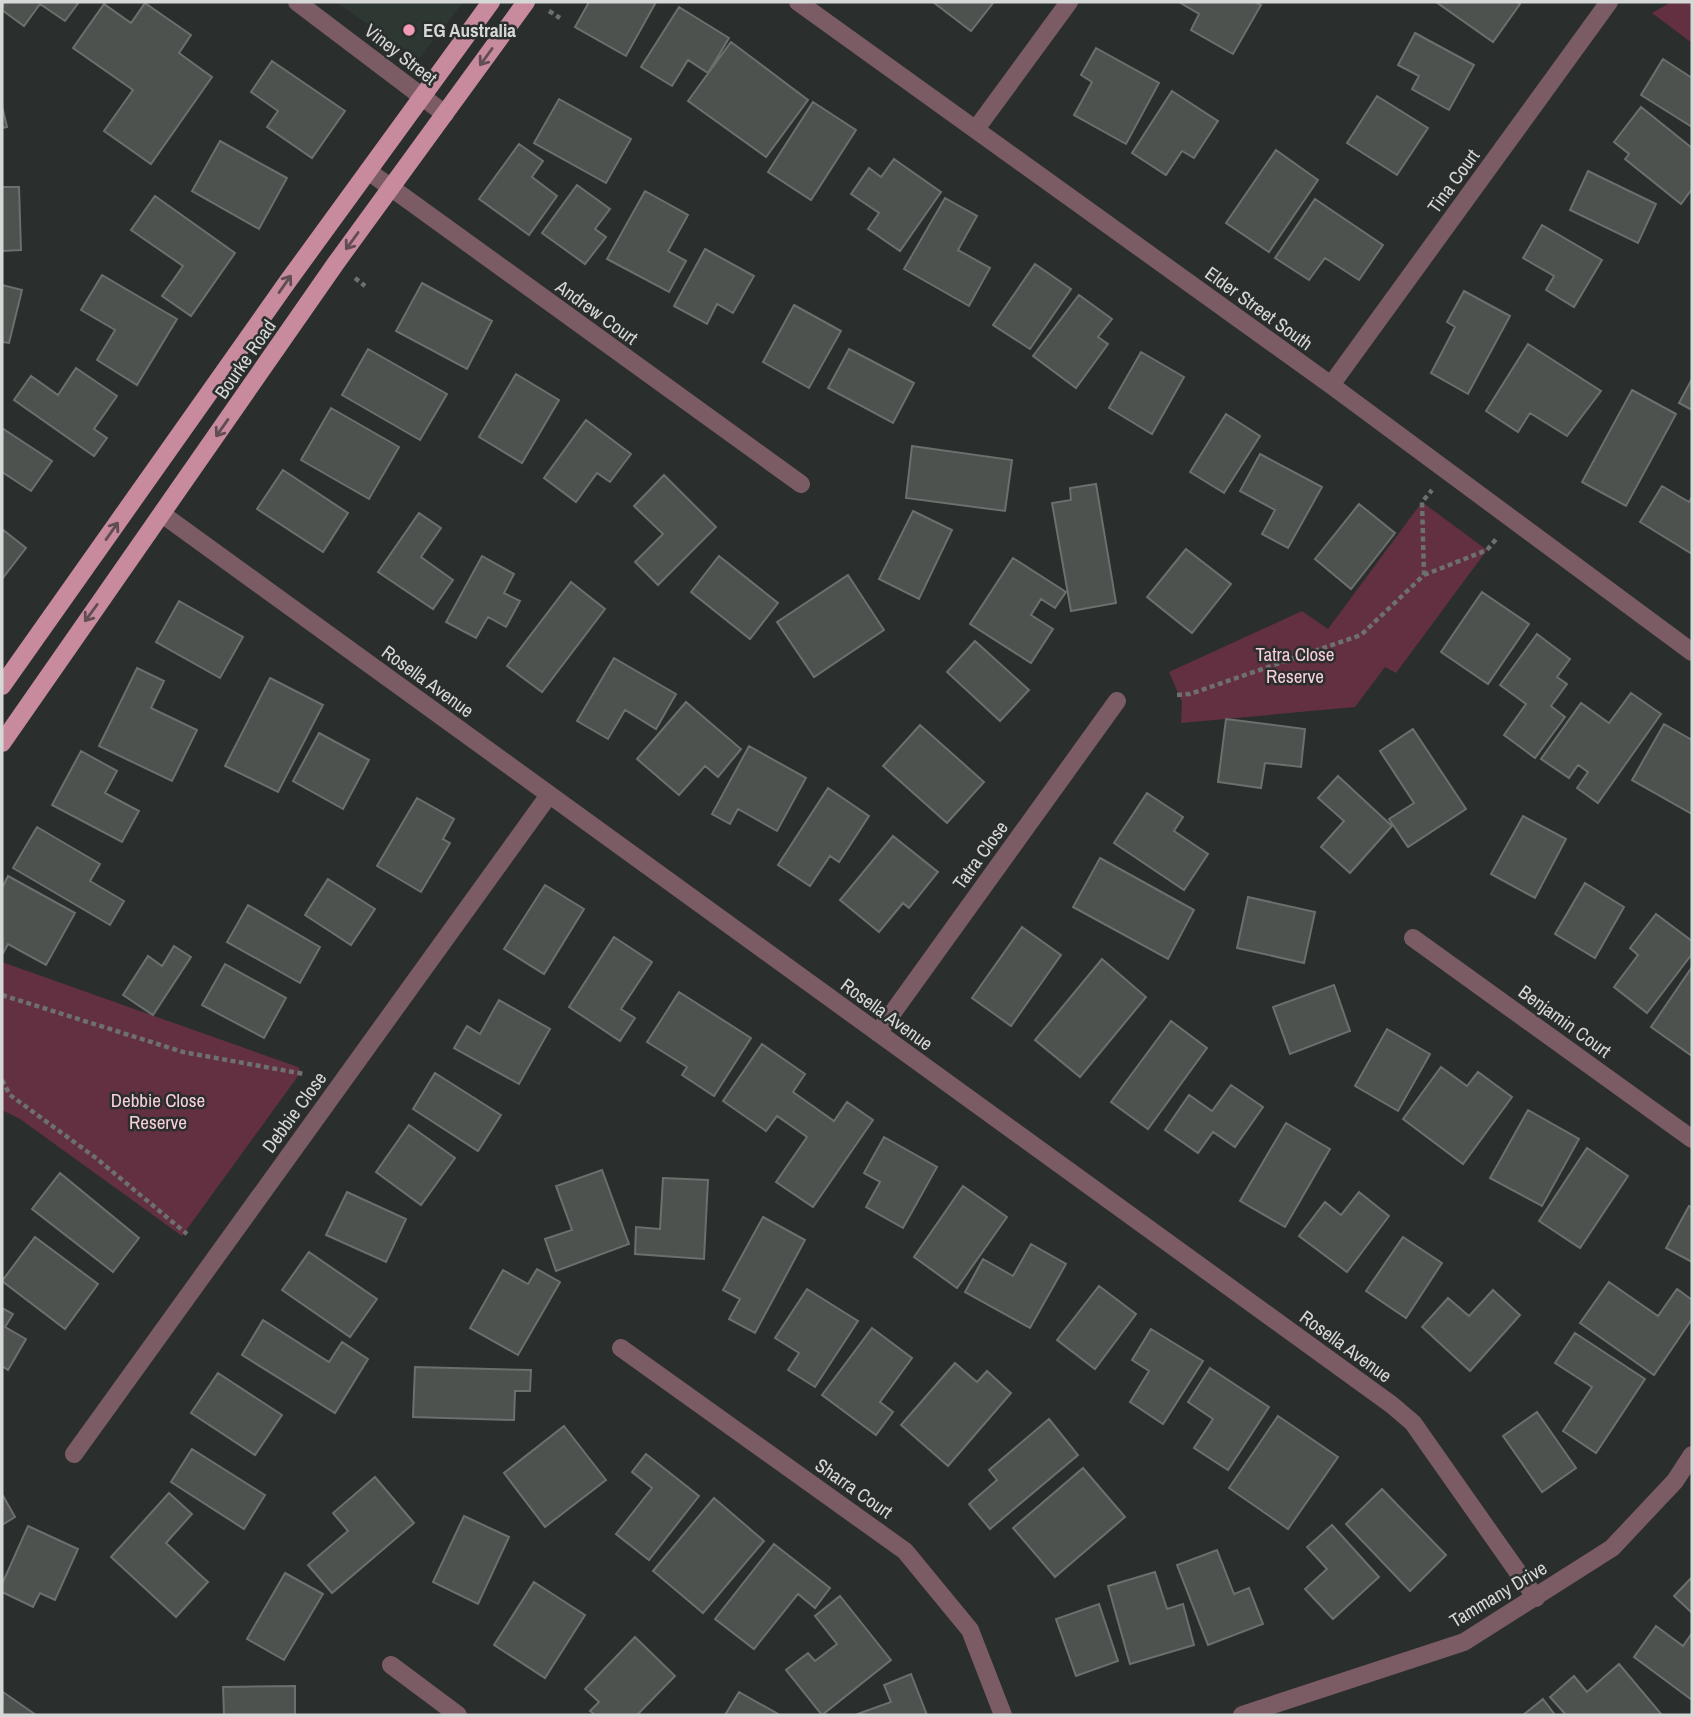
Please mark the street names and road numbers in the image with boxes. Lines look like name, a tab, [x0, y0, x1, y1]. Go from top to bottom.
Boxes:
street label: Viney Street	[359, 17, 443, 91]
street label: Tina Court	[1421, 143, 1485, 218]
street label: Elder Street South	[1200, 260, 1318, 356]
street label: Andrew Court	[550, 273, 644, 351]
street label: Bourke Road	[208, 314, 282, 404]
street label: Rosella Avenue	[377, 639, 479, 723]
street label: Tatra Close	[946, 815, 1014, 895]
street label: Rosella Avenue	[836, 972, 938, 1056]
street label: Benjamin Court	[1514, 979, 1617, 1064]
street label: Debbie Close	[256, 1066, 332, 1158]
street label: Rosella Avenue	[1295, 1304, 1397, 1388]
street label: Sharra Court	[810, 1452, 899, 1525]
street label: Tammany Drive	[1444, 1555, 1552, 1633]

